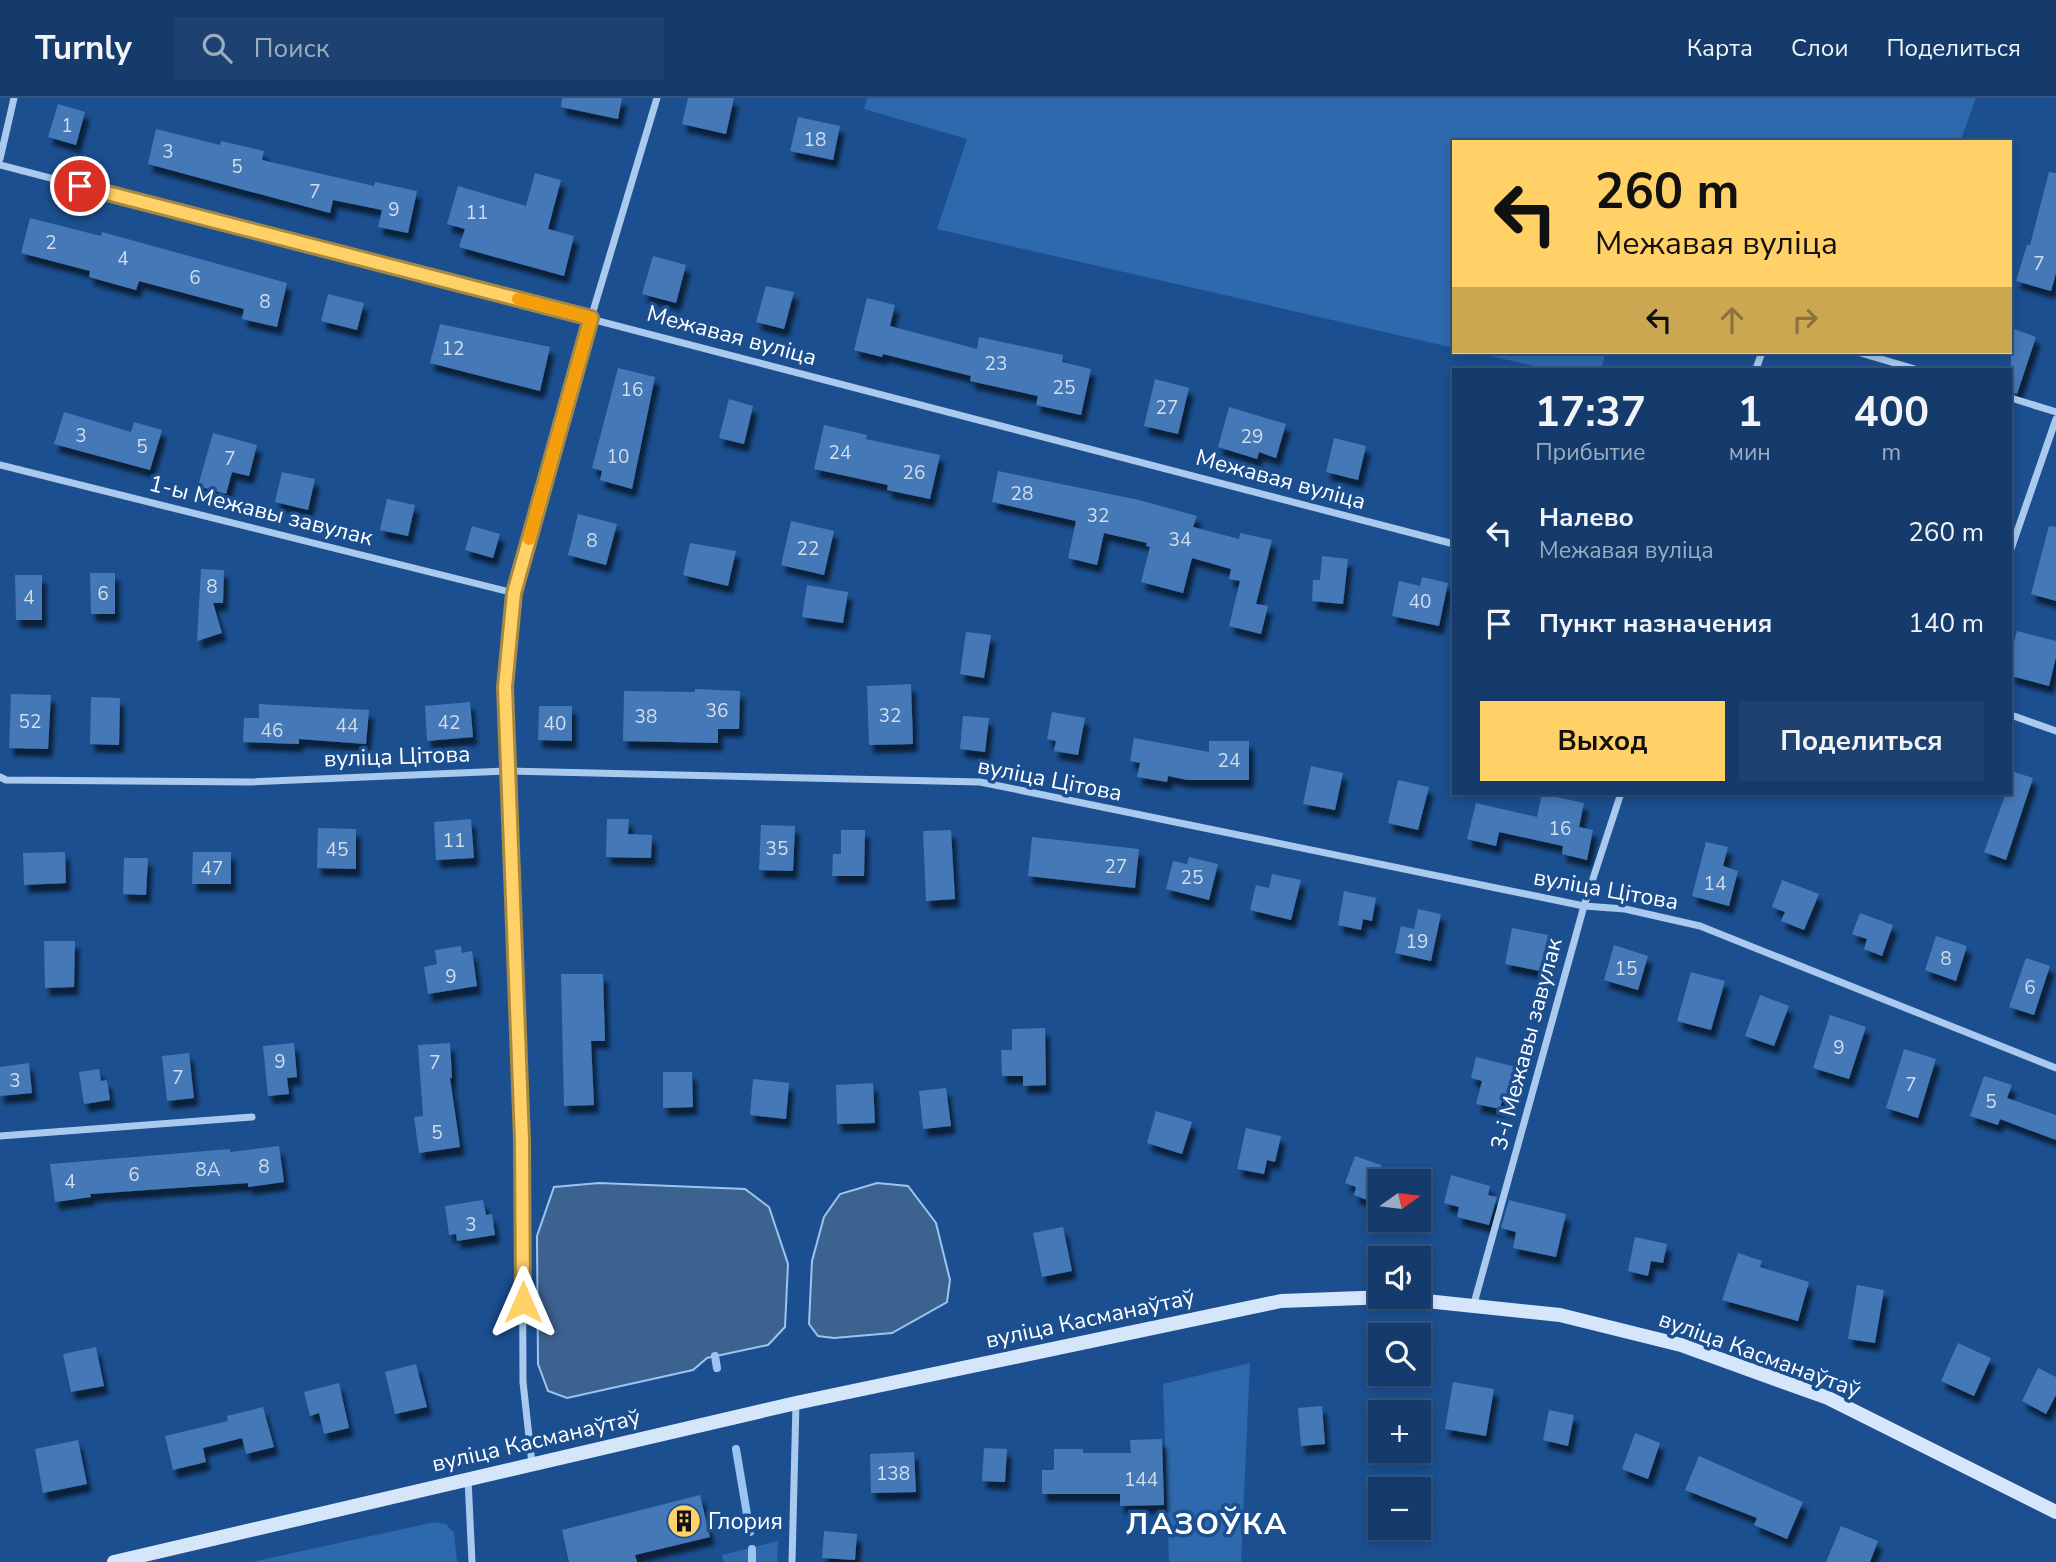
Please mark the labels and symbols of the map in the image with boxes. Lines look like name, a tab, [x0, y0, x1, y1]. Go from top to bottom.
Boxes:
house number: 1	[61, 113, 73, 139]
house number: 18	[804, 127, 826, 153]
house number: 3	[162, 139, 174, 165]
house number: 5	[231, 154, 243, 180]
pin	[50, 156, 110, 216]
house number: 7	[309, 179, 321, 205]
house number: 9	[388, 197, 400, 223]
house number: 11	[466, 200, 488, 226]
house number: 2	[45, 230, 57, 256]
house number: 4	[117, 246, 129, 272]
house number: 7	[2033, 251, 2045, 277]
house number: 6	[189, 265, 201, 291]
house number: 8	[259, 289, 271, 315]
street label: Межавая вуліца	[643, 298, 820, 373]
house number: 12	[442, 336, 464, 362]
house number: 23	[985, 351, 1007, 377]
house number: 25	[1053, 375, 1075, 401]
house number: 16	[621, 377, 643, 403]
house number: 27	[1156, 395, 1178, 421]
house number: 3	[75, 423, 87, 449]
house number: 29	[1241, 424, 1263, 450]
house number: 5	[136, 434, 148, 460]
house number: 24	[829, 440, 851, 466]
street label: Межавая вуліца	[1192, 442, 1369, 517]
house number: 10	[607, 444, 629, 470]
house number: 7	[224, 446, 236, 472]
house number: 26	[903, 460, 925, 486]
street label: 1-ы Межавы завулак	[146, 468, 377, 554]
house number: 28	[1011, 481, 1033, 507]
house number: 32	[1087, 503, 1109, 529]
house number: 34	[1169, 527, 1191, 553]
house number: 8	[586, 528, 598, 554]
house number: 22	[797, 536, 819, 562]
house number: 8	[206, 574, 218, 600]
house number: 6	[97, 581, 109, 607]
house number: 4	[23, 585, 35, 611]
house number: 40	[1409, 589, 1431, 615]
house number: 36	[706, 698, 728, 724]
house number: 32	[879, 703, 901, 729]
house number: 38	[635, 704, 657, 730]
house number: 52	[19, 709, 41, 735]
house number: 42	[438, 710, 460, 736]
house number: 40	[544, 711, 566, 737]
house number: 44	[336, 713, 358, 739]
house number: 46	[261, 718, 283, 744]
street label: вуліца Цітова	[323, 738, 471, 775]
house number: 24	[1218, 748, 1240, 774]
street label: вуліца Цітова	[975, 750, 1125, 809]
house number: 16	[1549, 816, 1571, 842]
house number: 11	[443, 828, 465, 854]
house number: 35	[766, 836, 788, 862]
house number: 45	[326, 837, 348, 863]
house number: 27	[1105, 854, 1127, 880]
house number: 47	[201, 856, 223, 882]
street label: вуліца Цітова	[1531, 861, 1681, 917]
house number: 25	[1181, 865, 1203, 891]
house number: 14	[1704, 871, 1726, 897]
house number: 19	[1406, 929, 1428, 955]
street label: 3-і Межавы завулак	[1483, 934, 1570, 1154]
house number: 8	[1940, 946, 1952, 972]
house number: 15	[1615, 956, 1637, 982]
house number: 9	[445, 964, 457, 990]
house number: 6	[2024, 975, 2036, 1001]
house number: 9	[1833, 1035, 1845, 1061]
house number: 9	[274, 1049, 286, 1075]
house number: 7	[429, 1050, 441, 1076]
house number: 7	[172, 1065, 184, 1091]
house number: 3	[9, 1068, 21, 1094]
house number: 7	[1905, 1072, 1917, 1098]
house number: 5	[1985, 1089, 1997, 1115]
house number: 5	[431, 1120, 443, 1146]
house number: 8	[258, 1154, 270, 1180]
house number: 8А	[195, 1157, 221, 1183]
house number: 6	[128, 1162, 140, 1188]
house number: 4	[64, 1169, 76, 1195]
north arrow	[1368, 1169, 1432, 1232]
house number: 3	[465, 1212, 477, 1238]
position arrow	[486, 1265, 560, 1339]
street label: вуліца Касманаўтаў	[983, 1281, 1198, 1356]
street label: вуліца Касманаўтаў	[1654, 1303, 1865, 1405]
street label: вуліца Касманаўтаў	[429, 1401, 643, 1480]
house number: 138	[876, 1461, 910, 1487]
house number: 144	[1124, 1467, 1158, 1493]
building icon: Глория	[665, 1502, 703, 1540]
district label: ЛАЗОЎКА	[1126, 1504, 1288, 1545]
place label: Глория	[708, 1506, 783, 1537]

